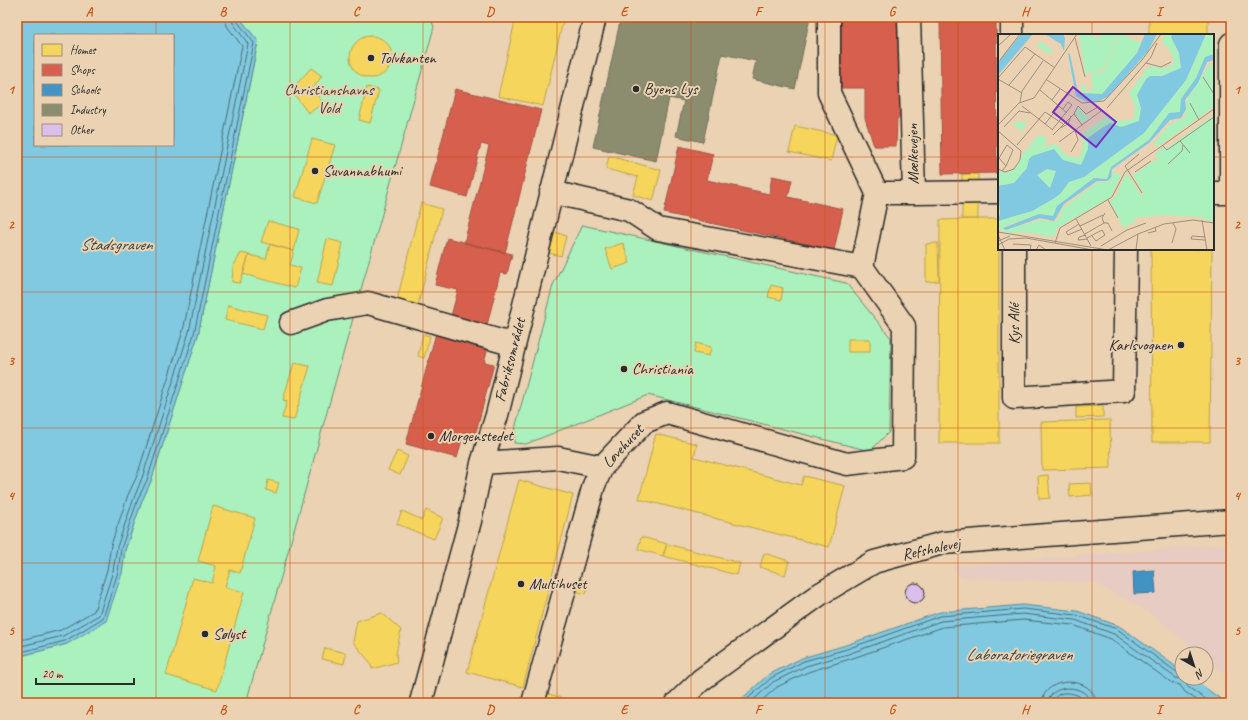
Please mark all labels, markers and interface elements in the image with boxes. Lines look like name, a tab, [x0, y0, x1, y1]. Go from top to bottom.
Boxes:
text: A	[86, 4, 94, 20]
text: B	[220, 4, 228, 20]
text: C	[353, 4, 361, 20]
text: D	[486, 4, 495, 20]
text: E	[621, 4, 630, 20]
text: F	[755, 4, 764, 20]
text: G	[889, 4, 897, 20]
text: H	[1021, 4, 1031, 20]
text: I	[1156, 4, 1165, 20]
legend	[34, 34, 174, 146]
inset map	[998, 34, 1214, 250]
text: Homes	[70, 42, 97, 58]
place label: Tolvkanten	[379, 48, 436, 68]
marker: Tolvkanten	[366, 53, 376, 63]
text: Shops	[70, 62, 95, 78]
place label: Byens Lys	[644, 79, 699, 99]
park label: Christianshavns Vold	[284, 80, 375, 118]
text: 1	[8, 82, 16, 98]
text: Schools	[70, 82, 102, 98]
text: 1	[1234, 82, 1242, 98]
marker: Byens Lys	[631, 84, 641, 94]
text: Industry	[70, 102, 107, 118]
text: Other	[70, 122, 96, 138]
street label: Mælkevejen	[902, 123, 924, 184]
place label: Suvannabhumi	[323, 161, 403, 181]
marker: Suvannabhumi	[310, 166, 320, 176]
text: 2	[8, 217, 15, 233]
text: 2	[1234, 217, 1241, 233]
water label: Stadsgraven	[80, 234, 153, 255]
street label: Kys Allé	[1004, 301, 1024, 344]
street label: Fabriksområdet	[490, 314, 530, 404]
place label: Karlsvognen	[1109, 335, 1174, 355]
marker: Karlsvognen	[1176, 340, 1186, 350]
text: 3	[8, 353, 15, 369]
text: 3	[1234, 353, 1241, 369]
place label: Christiania	[632, 359, 694, 379]
marker: Christiania	[619, 364, 629, 374]
street label: Løvehuset	[598, 419, 649, 472]
place label: Morgenstedet	[439, 426, 514, 446]
marker: Morgenstedet	[426, 431, 436, 441]
text: 4	[8, 488, 16, 504]
text: 4	[1234, 488, 1242, 504]
street label: Refshalevej	[900, 533, 964, 565]
place label: Multihuset	[529, 574, 588, 594]
marker: Multihuset	[516, 579, 526, 589]
text: 5	[8, 623, 15, 639]
text: 5	[1234, 623, 1241, 639]
place label: Sølyst	[213, 624, 247, 644]
marker: Sølyst	[200, 629, 210, 639]
water label: Laboratoriegraven	[966, 644, 1073, 665]
north arrow	[1174, 646, 1214, 686]
scale bar	[36, 660, 134, 686]
text: 20 m	[42, 666, 64, 682]
text: N	[1192, 666, 1207, 683]
text: A	[86, 702, 94, 718]
text: B	[220, 702, 228, 718]
text: C	[353, 702, 361, 718]
text: D	[486, 702, 495, 718]
text: E	[621, 702, 630, 718]
text: F	[755, 702, 764, 718]
text: G	[889, 702, 897, 718]
text: H	[1021, 702, 1031, 718]
text: I	[1156, 702, 1165, 718]

